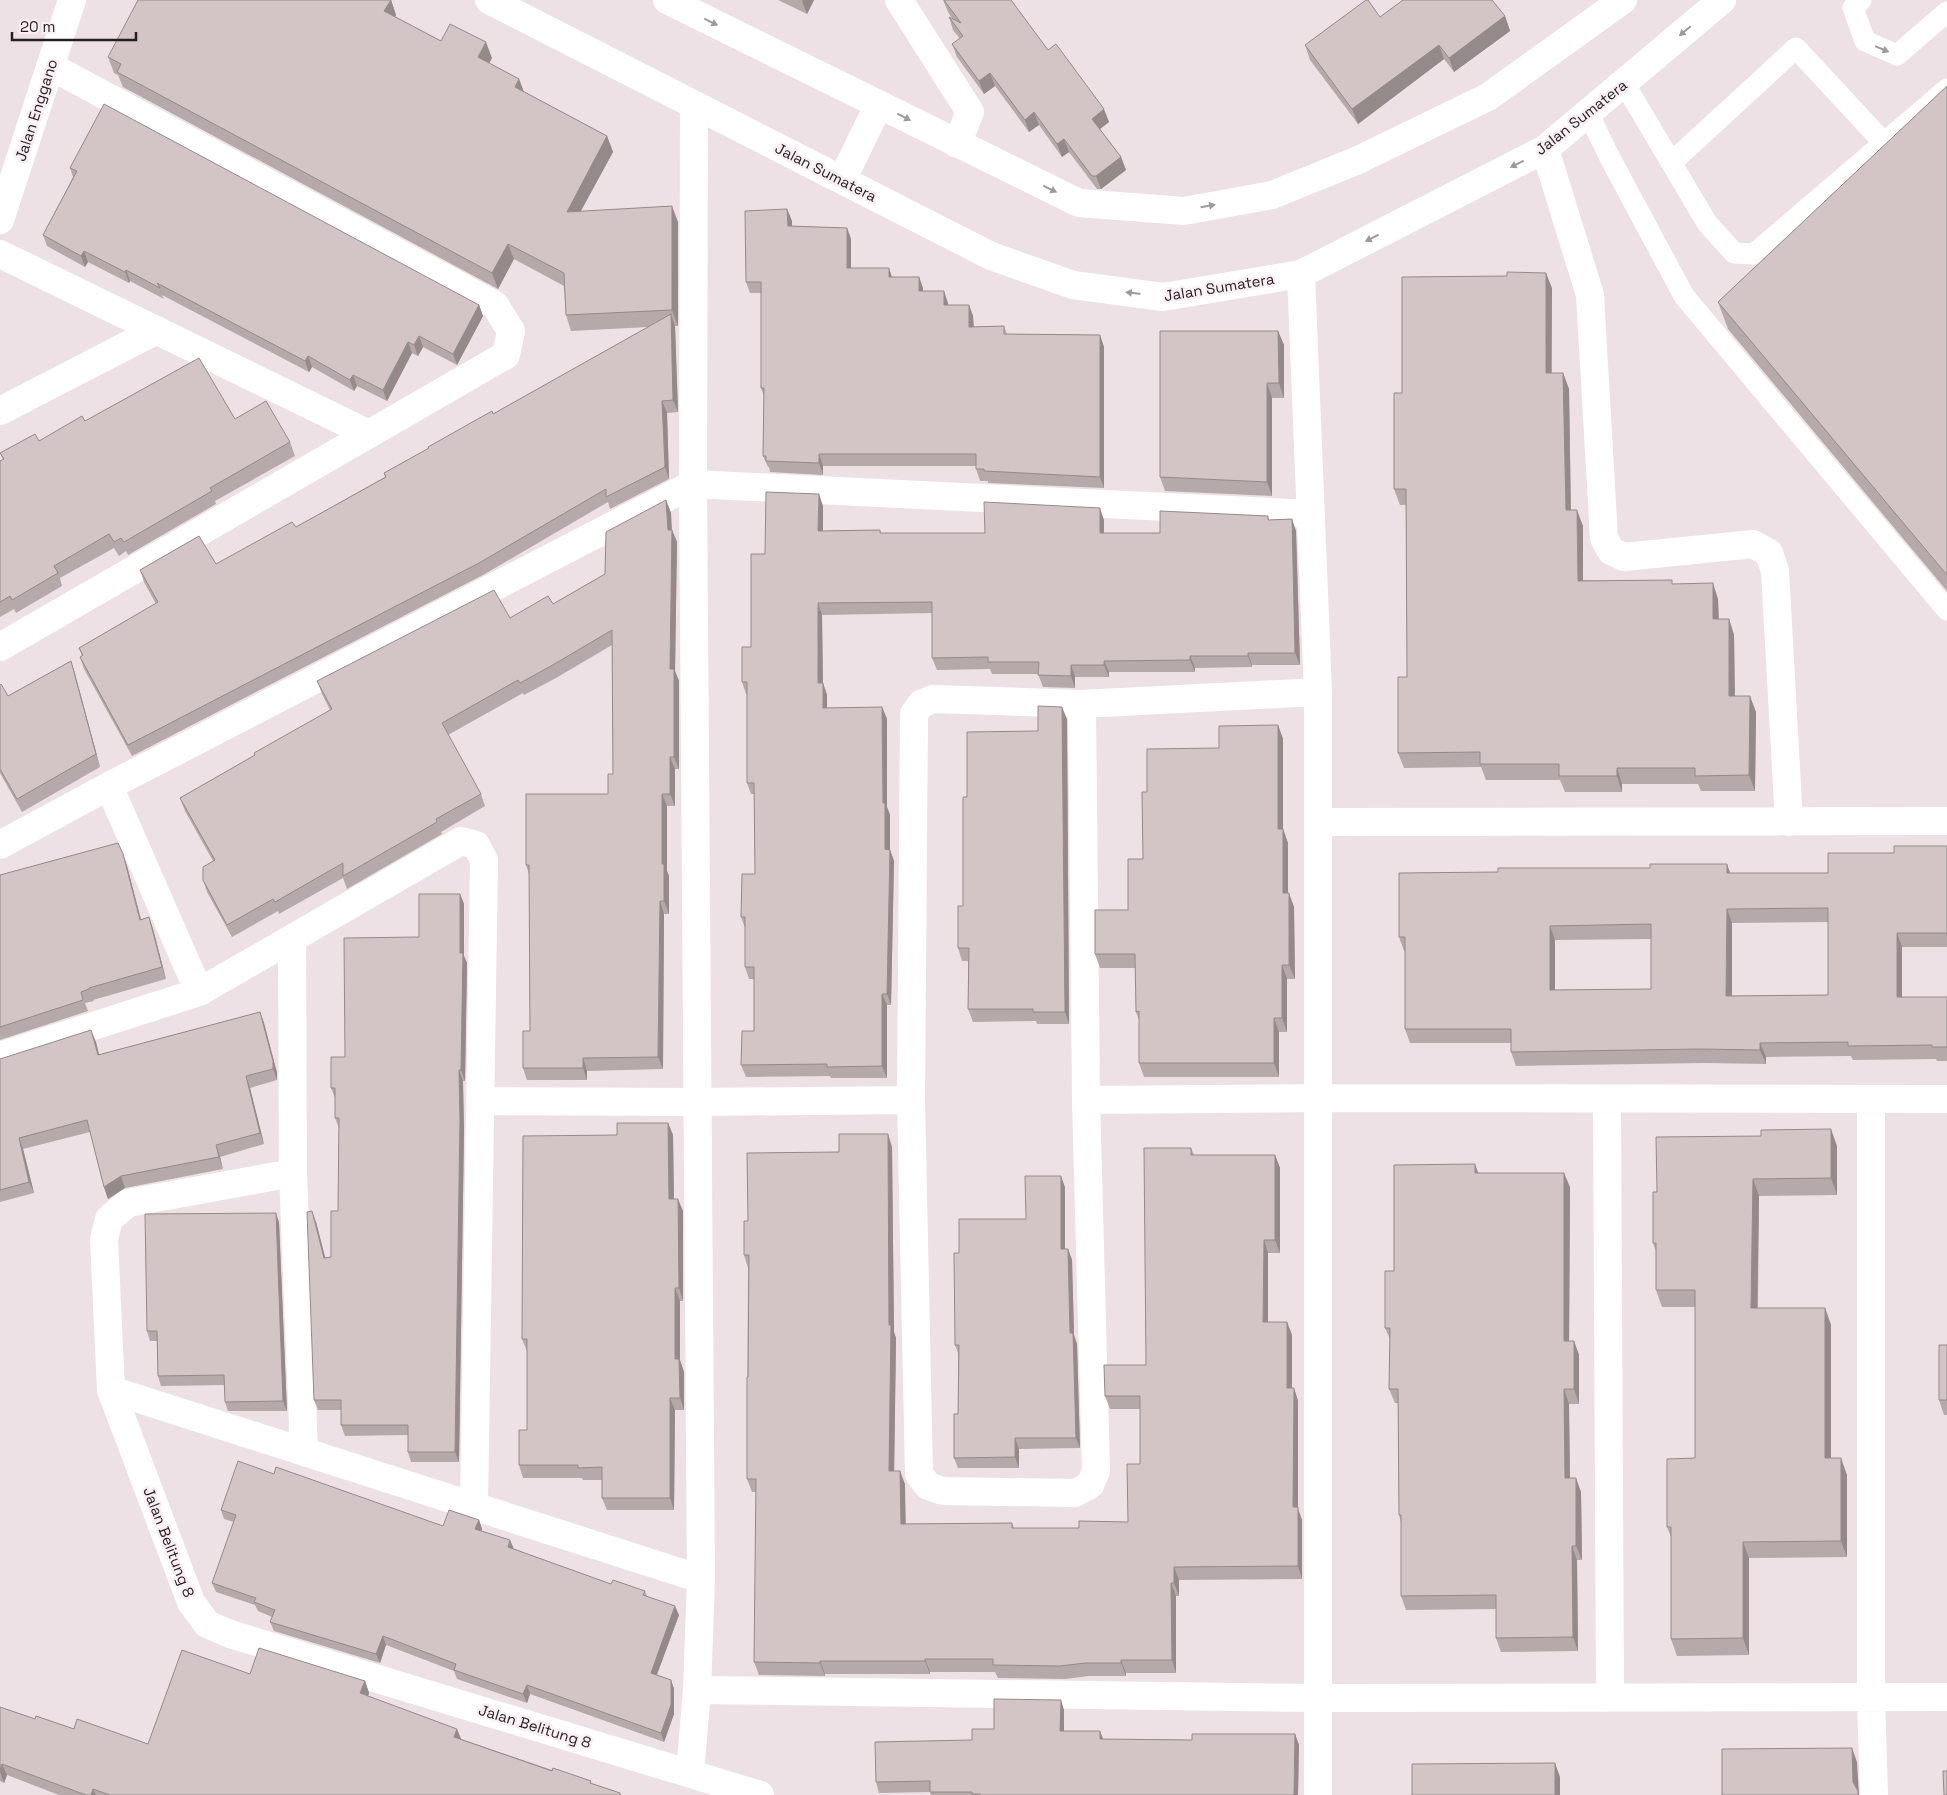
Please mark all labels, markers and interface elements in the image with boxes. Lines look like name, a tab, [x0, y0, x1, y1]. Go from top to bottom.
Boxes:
scale bar	[12, 10, 136, 42]
text: 20 m	[20, 17, 55, 36]
one-way arrow	[704, 18, 718, 26]
one-way arrow	[1679, 26, 1692, 37]
one-way arrow	[1875, 45, 1890, 53]
street label: Jalan Enggano	[11, 56, 61, 164]
street label: Jalan Sumatera	[1531, 75, 1631, 159]
one-way arrow	[897, 113, 911, 121]
street label: Jalan Sumatera	[772, 138, 880, 206]
one-way arrow	[1509, 160, 1524, 168]
one-way arrow	[1042, 185, 1057, 193]
one-way arrow	[1200, 202, 1216, 210]
one-way arrow	[1365, 234, 1379, 242]
street label: Jalan Sumatera	[1162, 269, 1276, 305]
one-way arrow	[1124, 289, 1140, 297]
street label: Jalan Belitung 8	[139, 1484, 199, 1600]
street label: Jalan Belitung 8	[476, 1700, 594, 1752]

